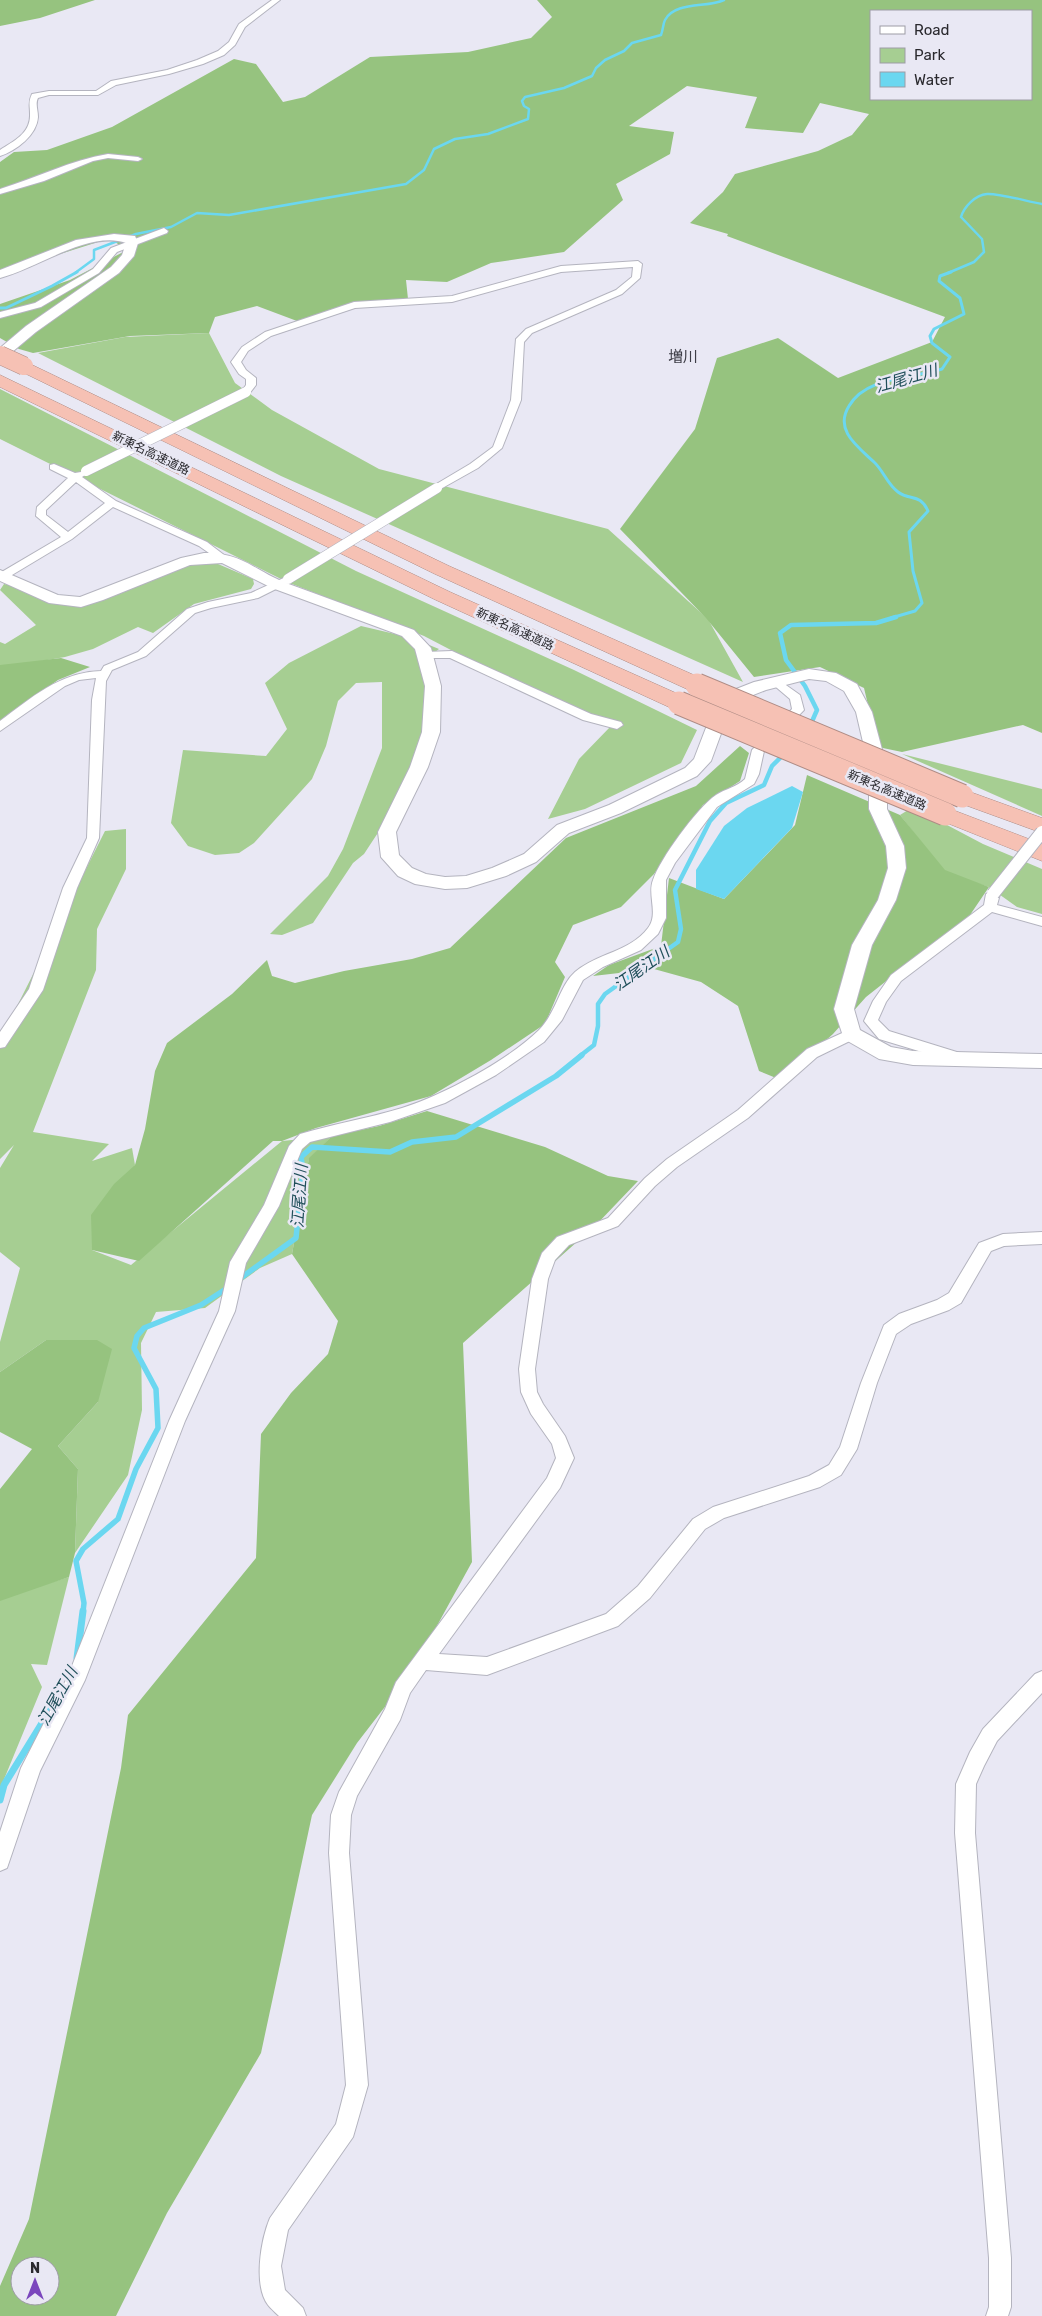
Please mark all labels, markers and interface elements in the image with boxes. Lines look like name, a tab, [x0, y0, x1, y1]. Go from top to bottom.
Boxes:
legend	[870, 10, 1032, 100]
text: Road	[914, 21, 950, 39]
text: Park	[914, 46, 945, 64]
text: Water	[914, 71, 954, 89]
district label: 増川	[668, 348, 698, 366]
water label: 江尾江川	[873, 360, 941, 396]
street label: 新東名高速道路	[110, 428, 192, 478]
street label: 新東名高速道路	[474, 605, 556, 653]
street label: 新東名高速道路	[846, 767, 928, 813]
water label: 江尾江川	[610, 941, 675, 995]
water label: 江尾江川	[288, 1161, 311, 1229]
water label: 江尾江川	[34, 1662, 82, 1729]
north arrow	[10, 2256, 60, 2306]
text: N	[30, 2260, 40, 2277]

